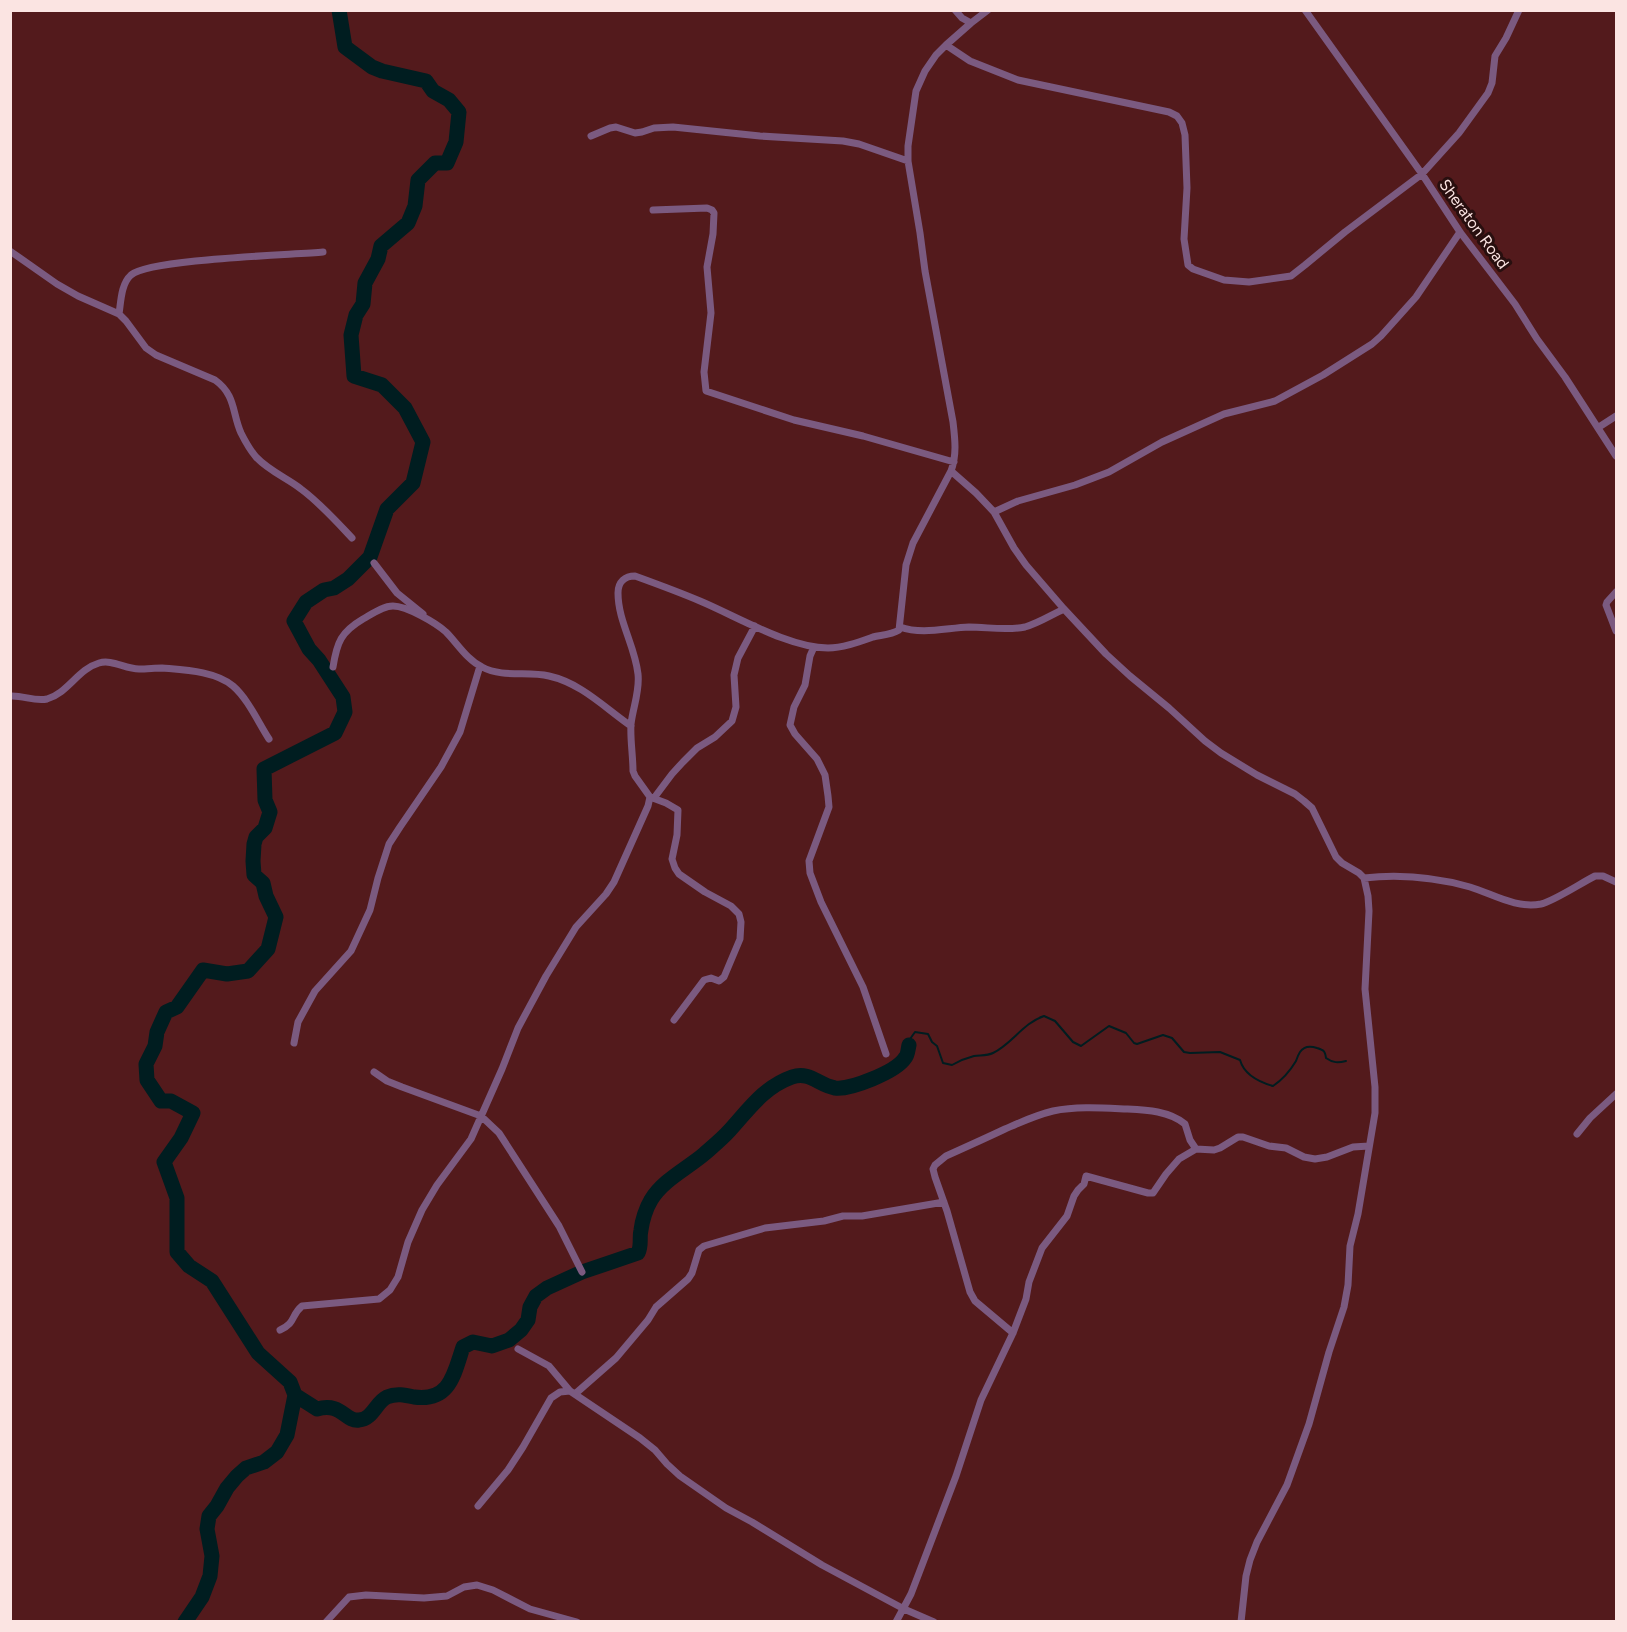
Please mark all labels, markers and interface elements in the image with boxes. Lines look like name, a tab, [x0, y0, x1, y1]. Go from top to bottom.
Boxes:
street label: Sheraton Road	[1435, 176, 1513, 272]

